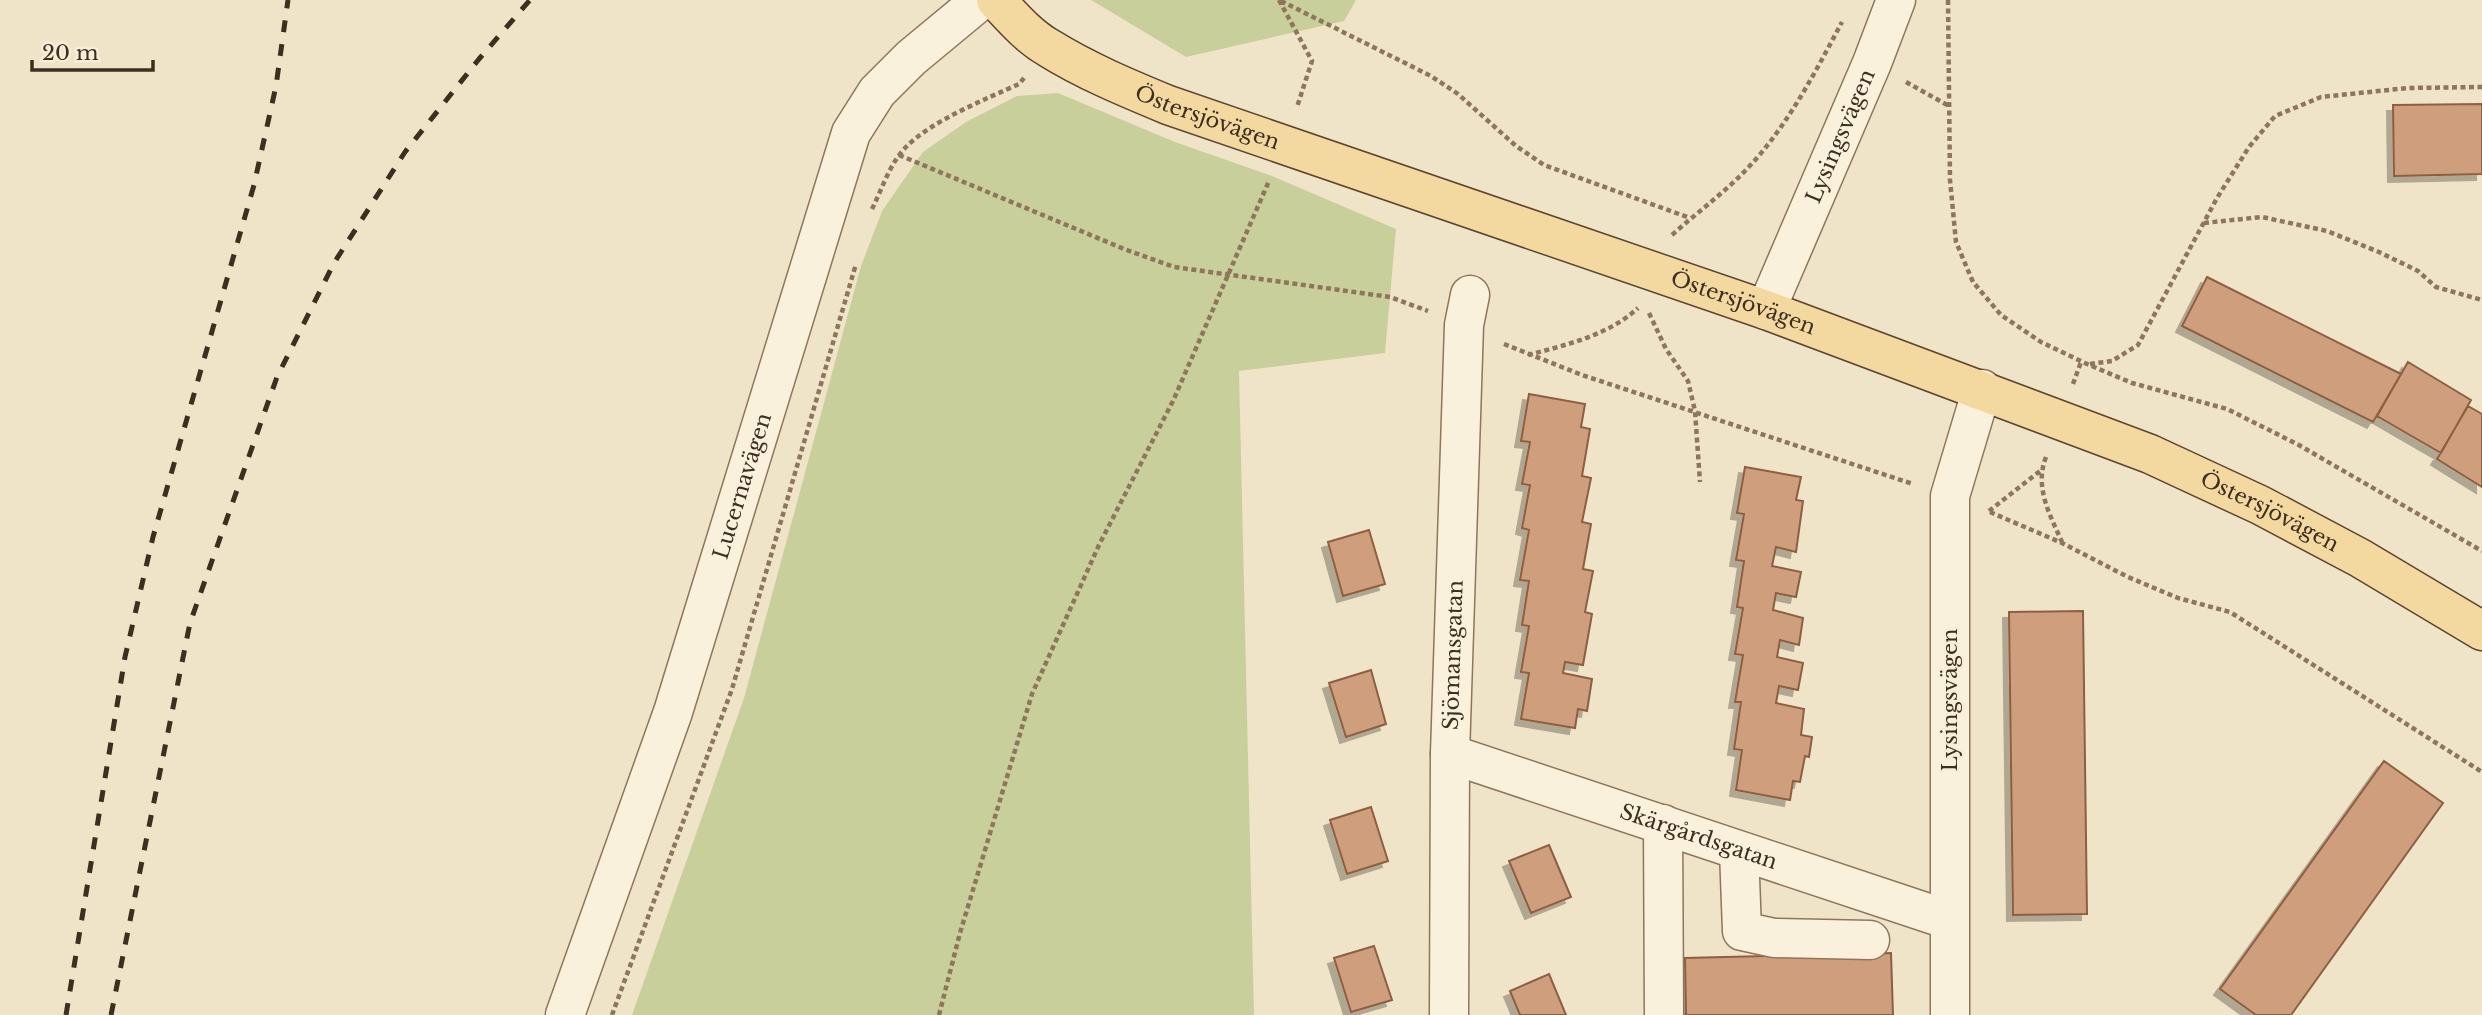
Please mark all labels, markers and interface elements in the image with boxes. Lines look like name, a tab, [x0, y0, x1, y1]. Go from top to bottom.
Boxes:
scale bar	[32, 28, 152, 72]
text: 20 m	[42, 40, 99, 66]
street label: Lysingsvägen	[1800, 65, 1881, 207]
street label: Östersjövägen	[1131, 80, 1283, 155]
street label: Östersjövägen	[1667, 265, 1819, 340]
street label: Lucernavägen	[708, 410, 777, 562]
street label: Östersjövägen	[2196, 466, 2343, 557]
street label: Sjömansgatan	[1438, 580, 1469, 730]
street label: Lysingsvägen	[1937, 628, 1963, 772]
street label: Skärgårdsgatan	[1617, 798, 1781, 875]

